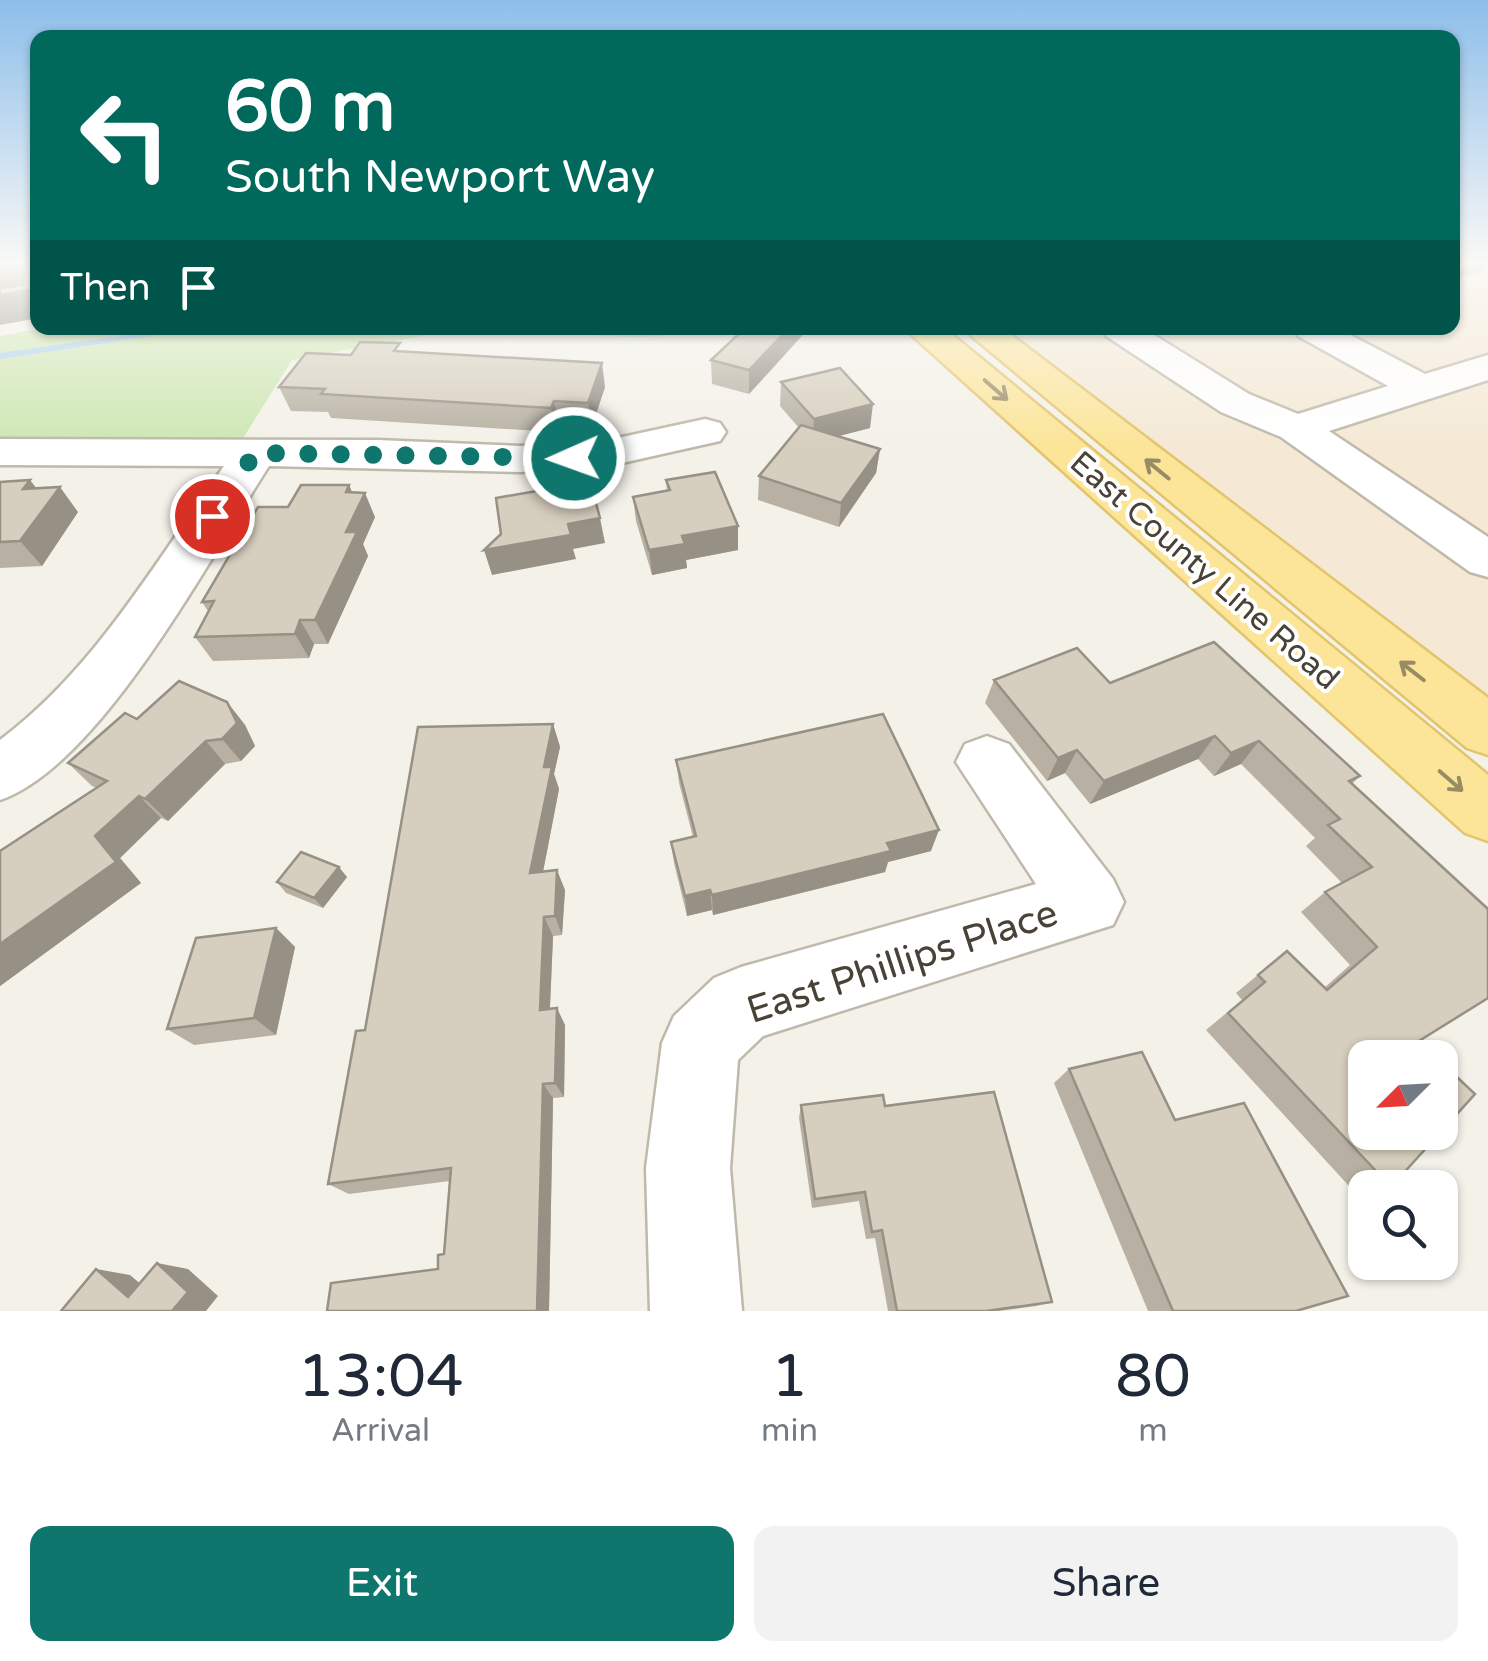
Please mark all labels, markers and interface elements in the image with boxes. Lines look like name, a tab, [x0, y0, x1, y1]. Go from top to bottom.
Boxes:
text: 60 m	[225, 66, 395, 150]
icon: left	[60, 70, 190, 200]
text: South Newport Way	[225, 151, 655, 205]
icon: arrive	[171, 260, 226, 315]
text: Then	[60, 265, 151, 311]
one-way arrow	[983, 379, 1009, 401]
position arrow	[522, 406, 626, 510]
street label: East County Line Road	[1062, 444, 1347, 698]
one-way arrow	[1144, 459, 1171, 480]
pin	[170, 474, 255, 559]
icon: arrive	[185, 489, 240, 544]
one-way arrow	[1399, 660, 1425, 682]
one-way arrow	[1437, 769, 1463, 791]
street label: East Phillips Place	[741, 890, 1063, 1034]
north arrow	[1348, 1040, 1458, 1150]
map controls	[1348, 1040, 1458, 1280]
button: search	[1348, 1170, 1458, 1280]
text: 13:04	[297, 1341, 464, 1413]
text: 1	[771, 1341, 808, 1413]
text: 80	[1115, 1341, 1191, 1413]
text: Arrival	[331, 1412, 430, 1450]
text: min	[761, 1412, 818, 1450]
text: m	[1138, 1412, 1168, 1450]
button: Exit	[30, 1526, 734, 1641]
button: Share	[754, 1526, 1458, 1641]

